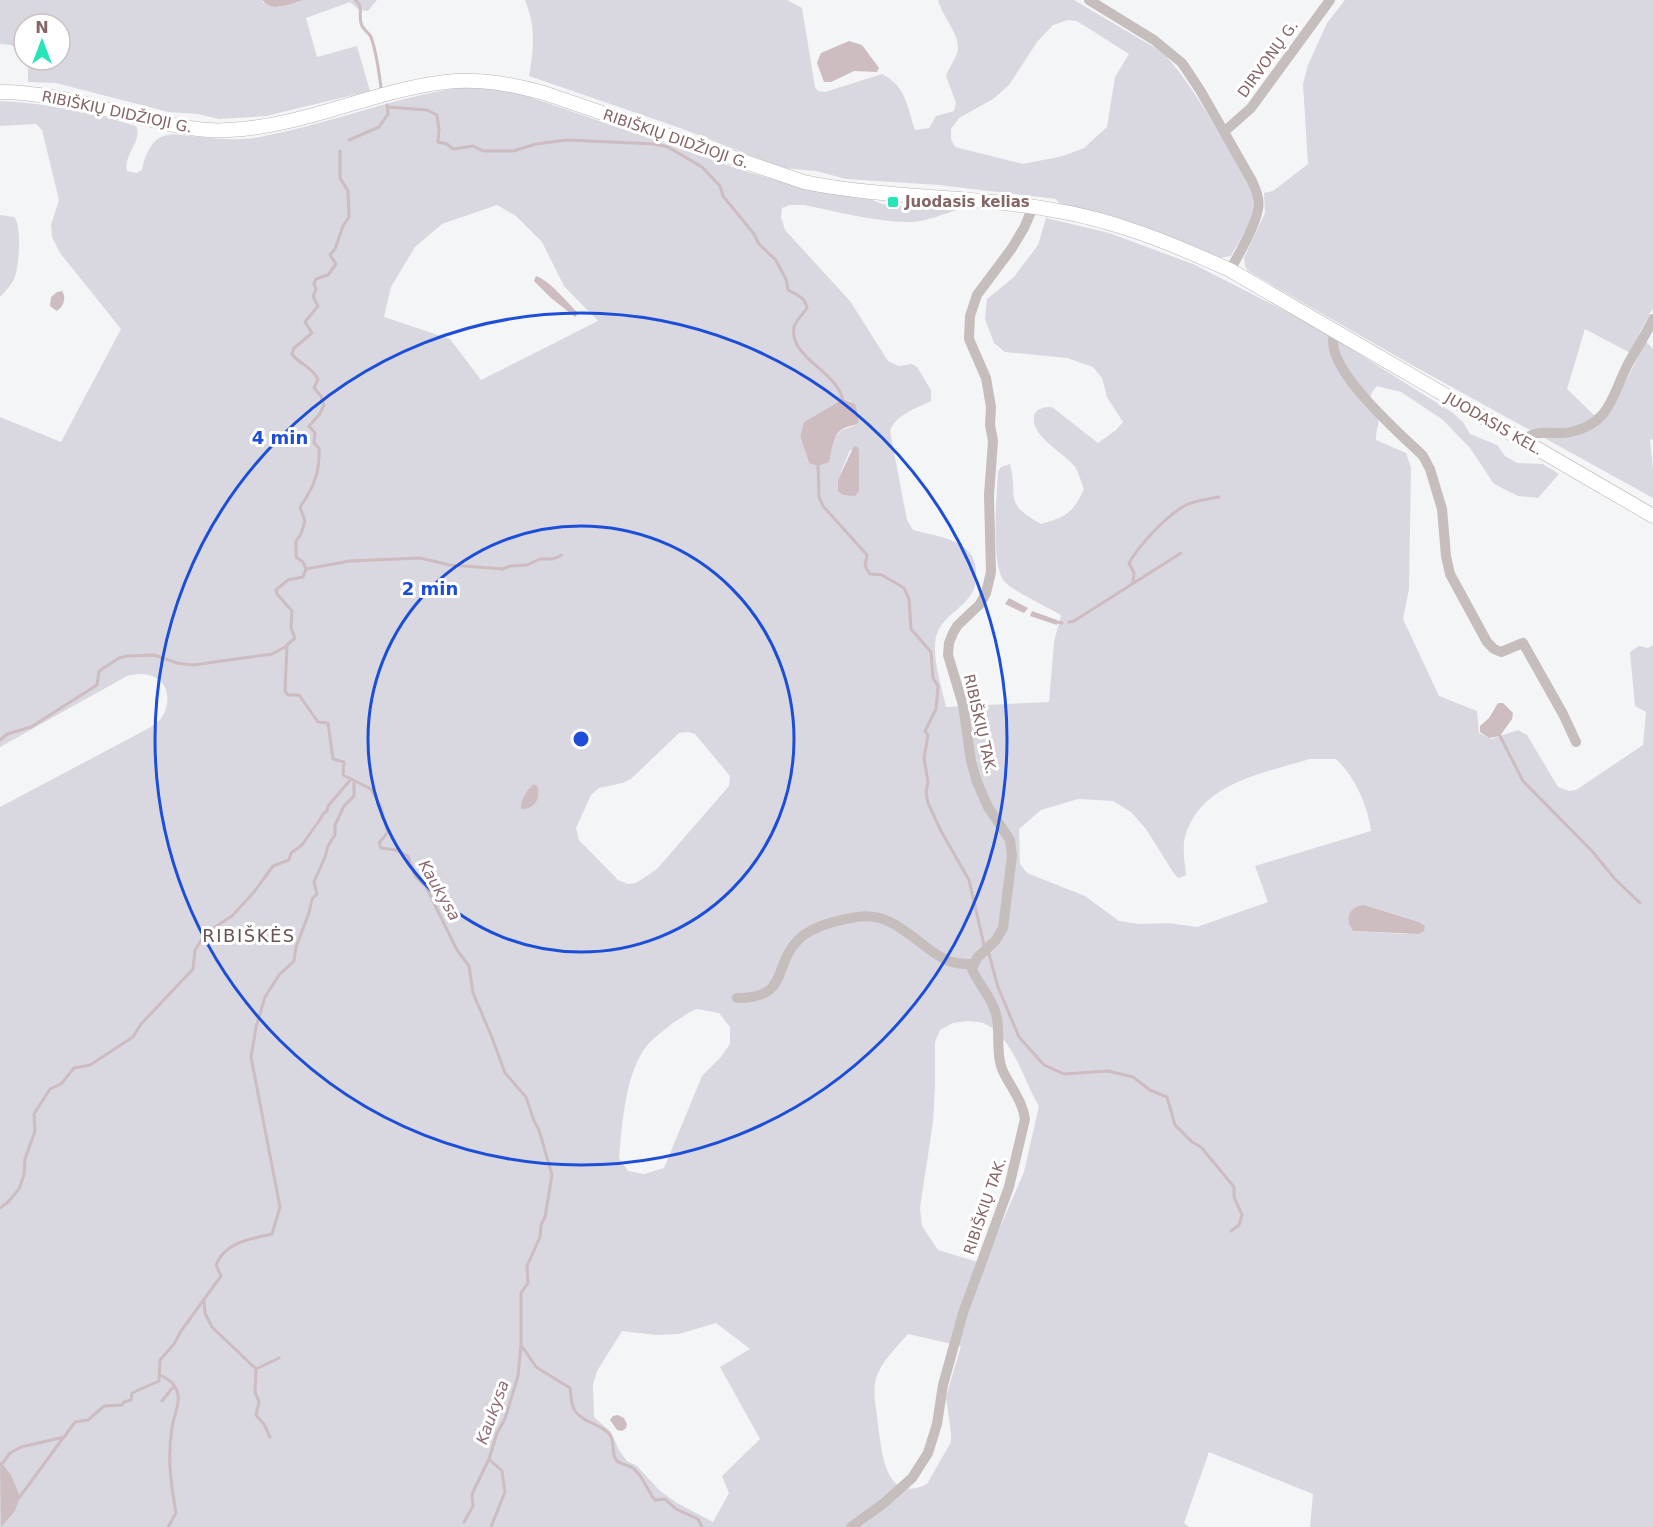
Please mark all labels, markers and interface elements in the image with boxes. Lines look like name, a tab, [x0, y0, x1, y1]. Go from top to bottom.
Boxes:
north arrow	[12, 12, 72, 72]
street label: DIRVONŲ G.	[1234, 17, 1302, 101]
text: N	[35, 18, 49, 37]
street label: RIBIŠKIŲ DIDŽIOJI G.	[40, 86, 194, 137]
street label: RIBIŠKIŲ DIDŽIOJI G.	[601, 105, 752, 172]
place label: Juodasis kelias	[904, 193, 1030, 211]
marker: Juodasis kelias	[886, 195, 900, 209]
street label: JUODASIS KEL.	[1441, 388, 1546, 459]
text: 4 min	[252, 427, 308, 448]
text: 2 min	[402, 578, 458, 599]
street label: RIBIŠKIŲ TAK.	[960, 672, 1001, 776]
centre of rings	[571, 729, 591, 749]
water label: Kaukysa	[415, 857, 464, 924]
district label: RIBIŠKĖS	[202, 925, 296, 946]
street label: RIBIŠKIŲ TAK.	[959, 1155, 1010, 1257]
water label: Kaukysa	[472, 1378, 513, 1447]

